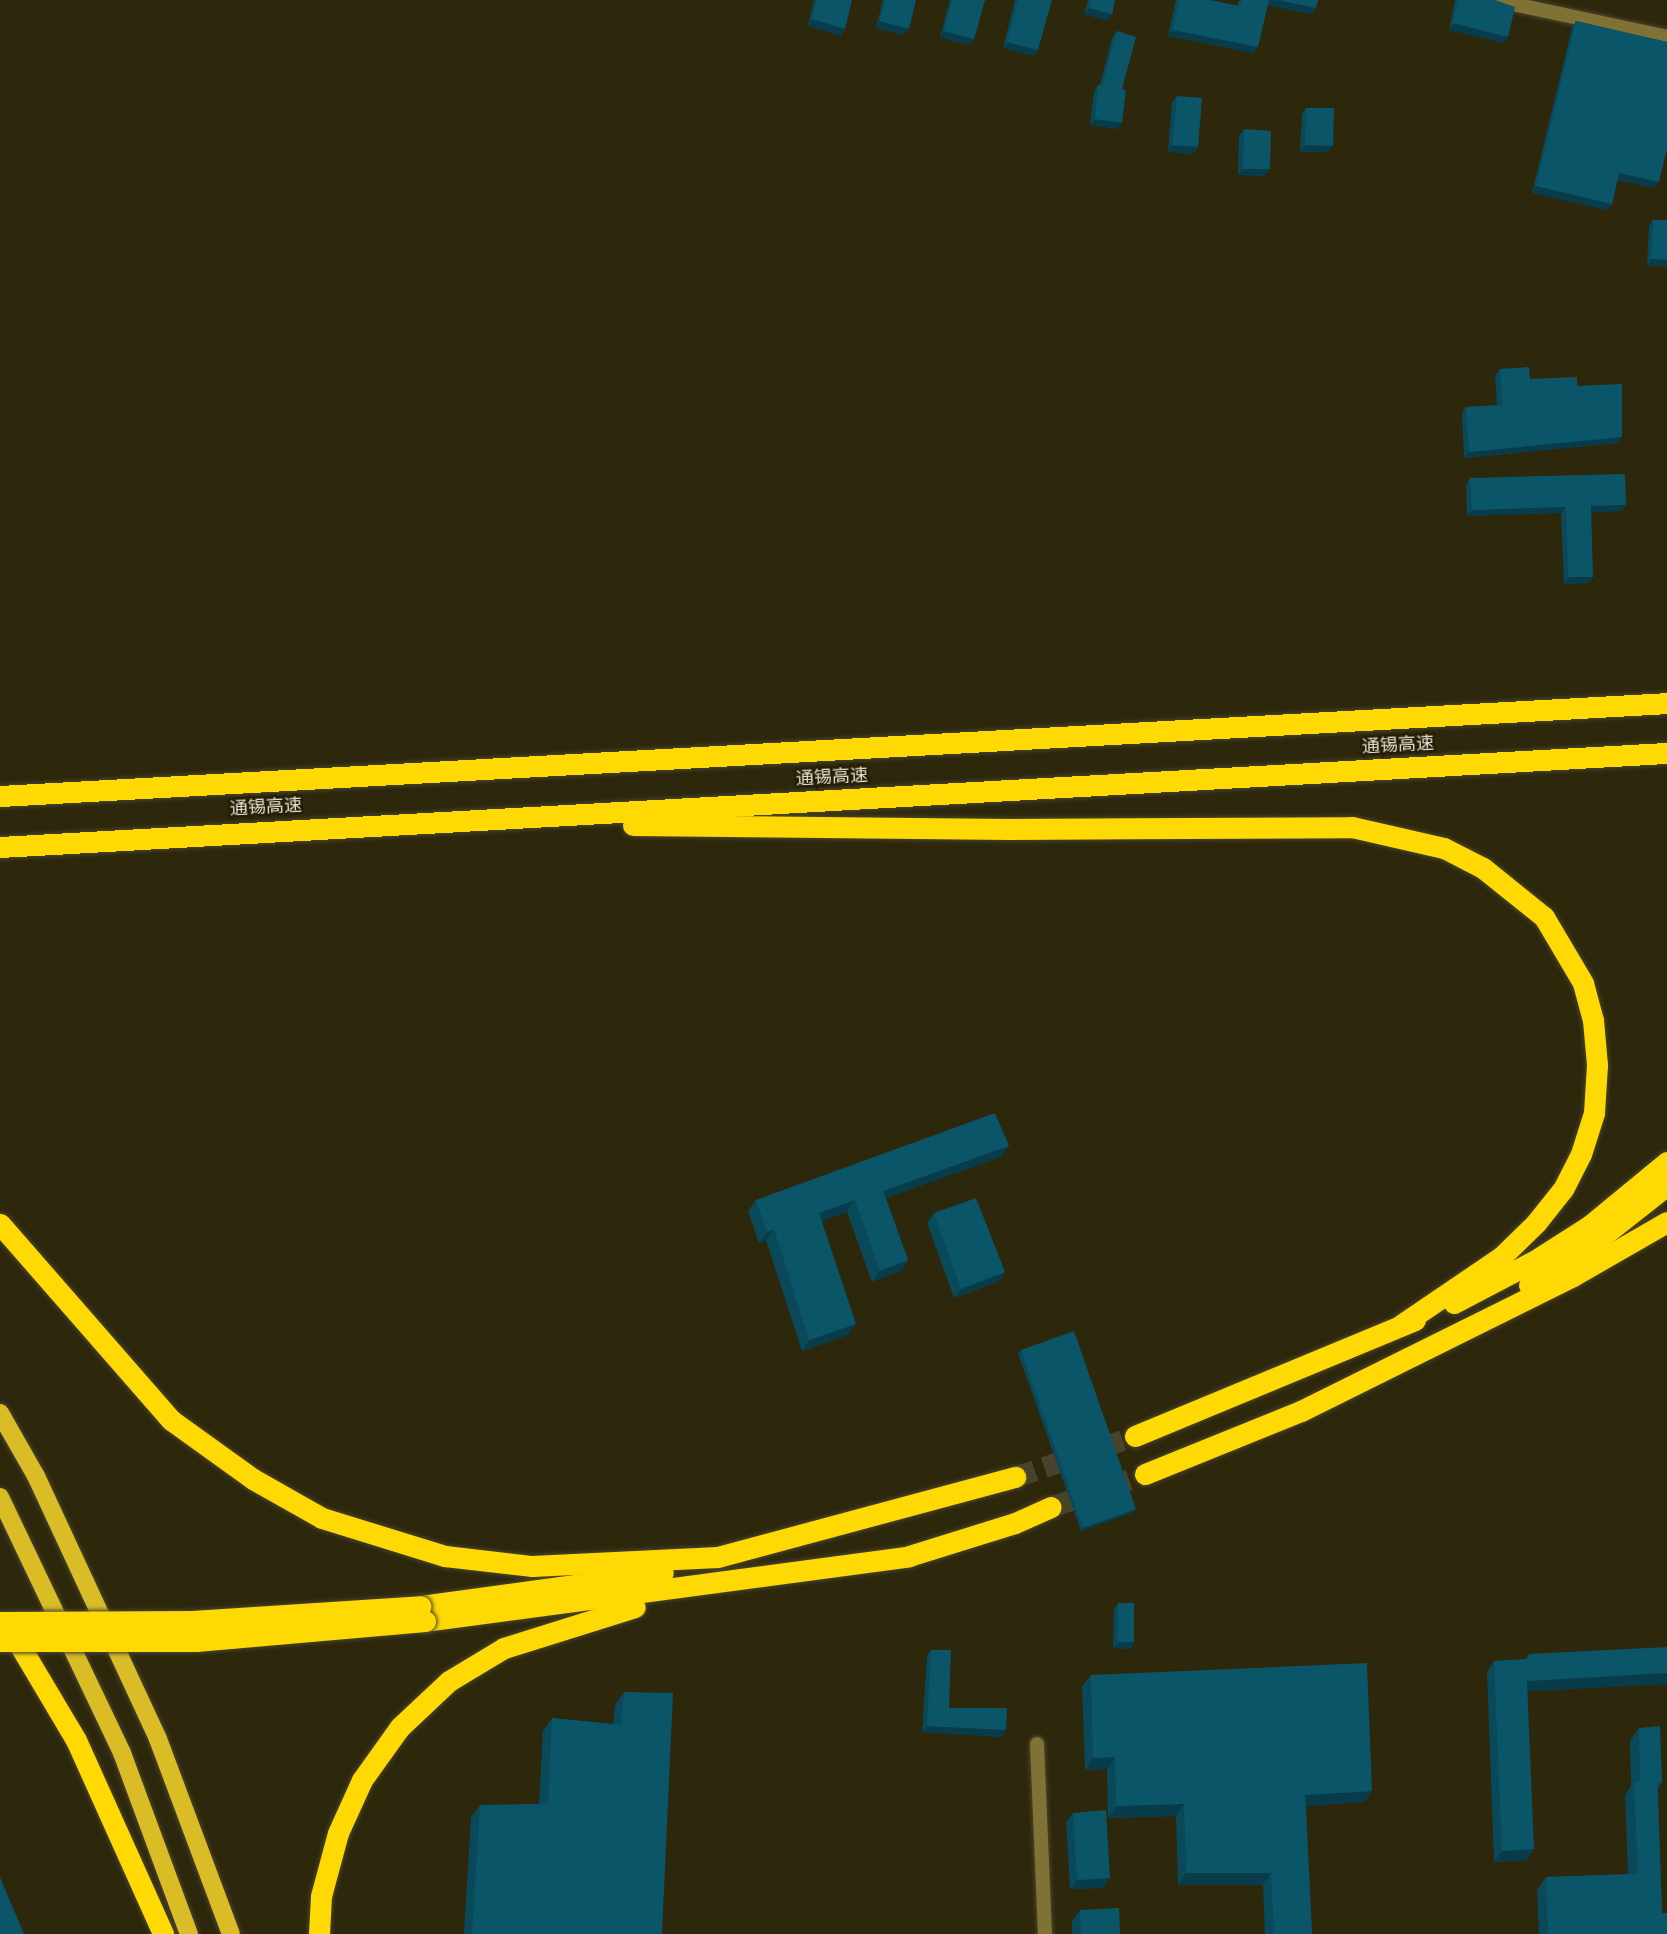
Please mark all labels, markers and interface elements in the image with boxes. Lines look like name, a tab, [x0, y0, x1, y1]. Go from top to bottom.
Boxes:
street label: 通锡高速	[1361, 734, 1435, 760]
street label: 通锡高速	[795, 766, 869, 792]
street label: 通锡高速	[229, 796, 303, 822]

